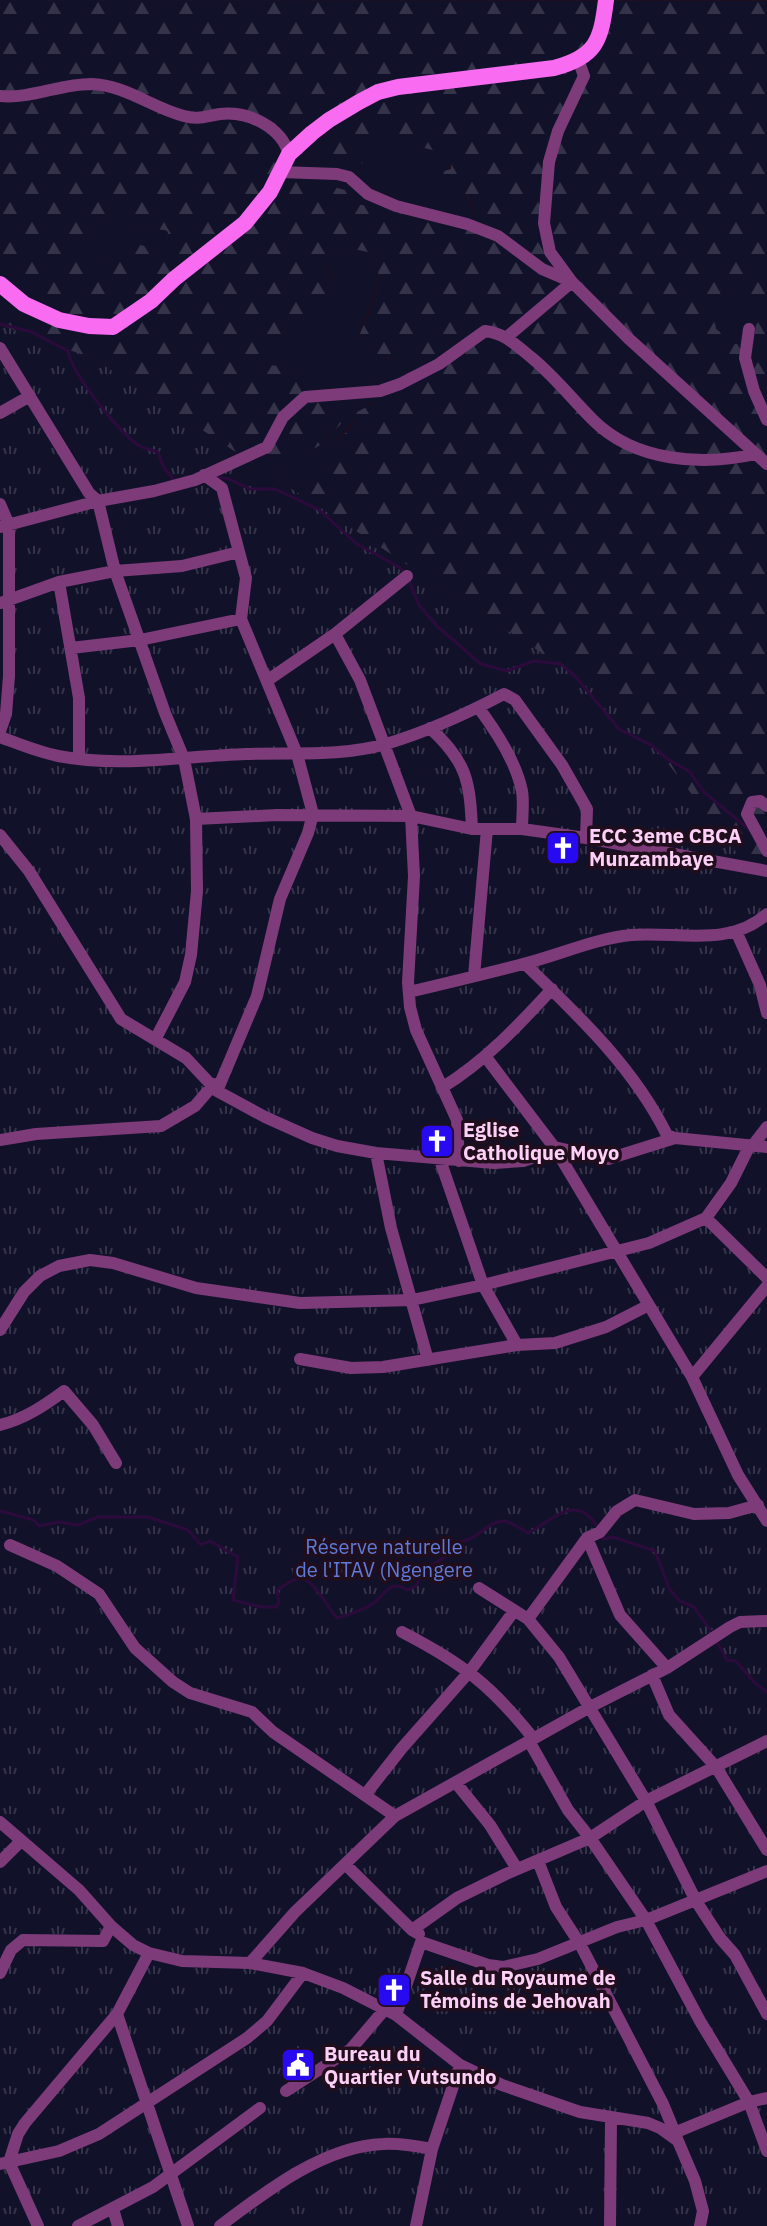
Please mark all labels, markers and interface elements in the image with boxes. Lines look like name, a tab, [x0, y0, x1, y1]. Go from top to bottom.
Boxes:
place label: ECC 3eme CBCA Munzambaye	[589, 822, 742, 872]
church icon: ECC 3eme CBCA Munzambaye	[544, 829, 582, 867]
place label: Eglise Catholique Moyo	[463, 1116, 619, 1166]
church icon: Eglise Catholique Moyo	[418, 1122, 456, 1160]
park label: Réserve naturelle de l'ITAV (Ngengere	[295, 1533, 473, 1583]
place label: Salle du Royaume de Témoins de Jehovah	[420, 1964, 616, 2014]
church icon: Salle du Royaume de Témoins de Jehovah	[375, 1971, 413, 2009]
place label: Bureau du Quartier Vutsundo	[324, 2040, 497, 2090]
public building icon: Bureau du Quartier Vutsundo	[279, 2046, 317, 2084]

